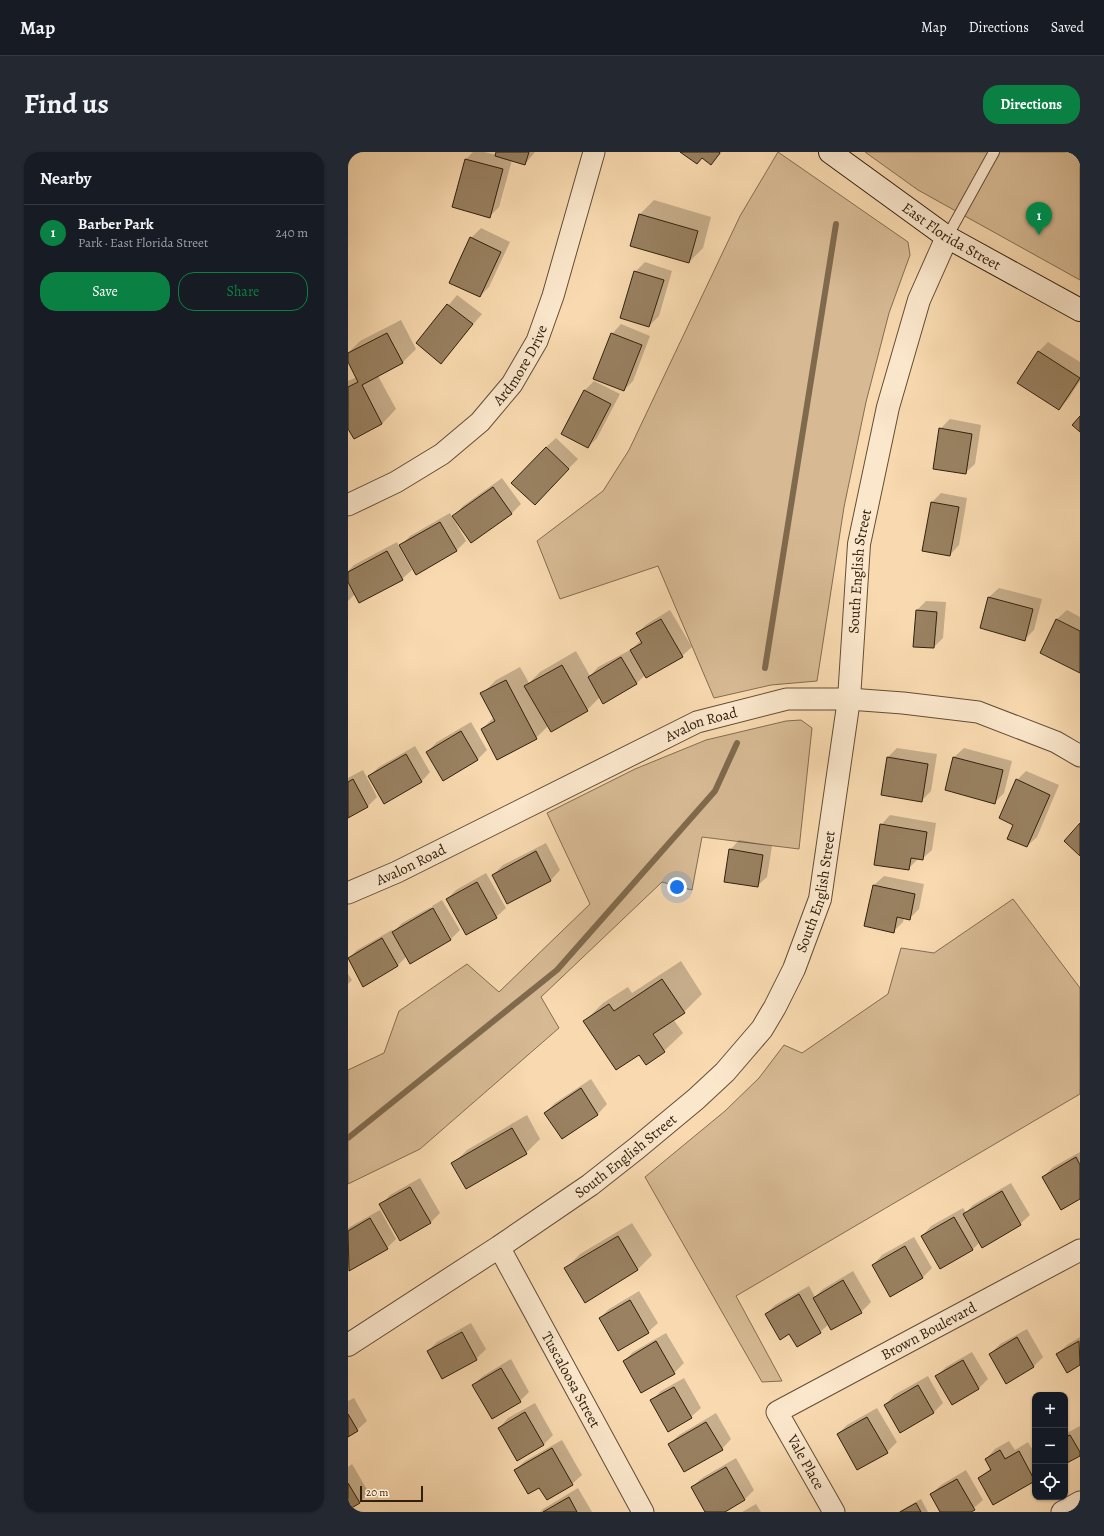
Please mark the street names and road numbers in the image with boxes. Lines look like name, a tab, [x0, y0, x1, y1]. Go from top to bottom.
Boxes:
street label: East Florida Street	[898, 198, 1005, 275]
street label: Ardmore Drive	[488, 322, 552, 410]
street label: South English Street	[843, 507, 876, 634]
street label: Avalon Road	[661, 702, 740, 747]
street label: South English Street	[791, 829, 840, 955]
street label: Avalon Road	[372, 839, 450, 890]
street label: South English Street	[571, 1109, 681, 1203]
street label: Brown Boulevard	[877, 1297, 981, 1365]
street label: Tuscaloosa Street	[537, 1328, 605, 1431]
street label: Vale Place	[782, 1430, 829, 1493]

